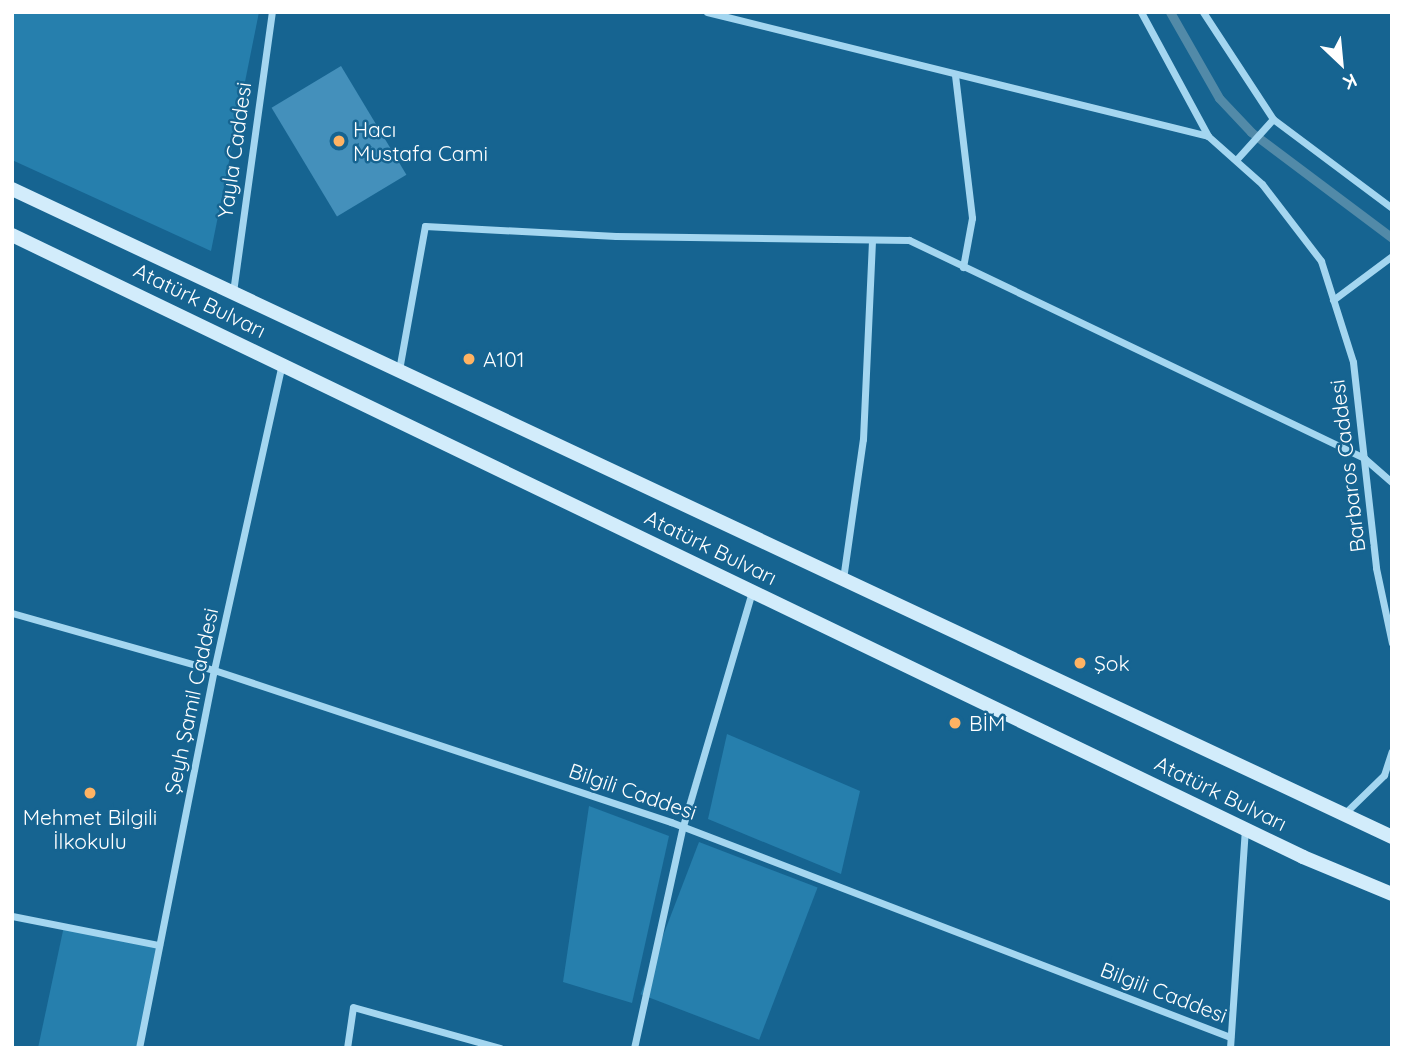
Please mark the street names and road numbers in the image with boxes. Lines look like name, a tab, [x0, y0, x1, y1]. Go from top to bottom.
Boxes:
street label: Yayla Caddesi	[212, 80, 256, 220]
street label: Atatürk Bulvarı	[130, 257, 270, 343]
street label: Barbaros Caddesi	[1324, 378, 1370, 554]
street label: Atatürk Bulvarı	[641, 504, 781, 590]
street label: Şeyh Şamil Caddesi	[159, 605, 223, 797]
street label: Atatürk Bulvarı	[1151, 750, 1291, 836]
street label: Bilgili Caddesi	[566, 757, 700, 825]
street label: Bilgili Caddesi	[1097, 956, 1231, 1028]

